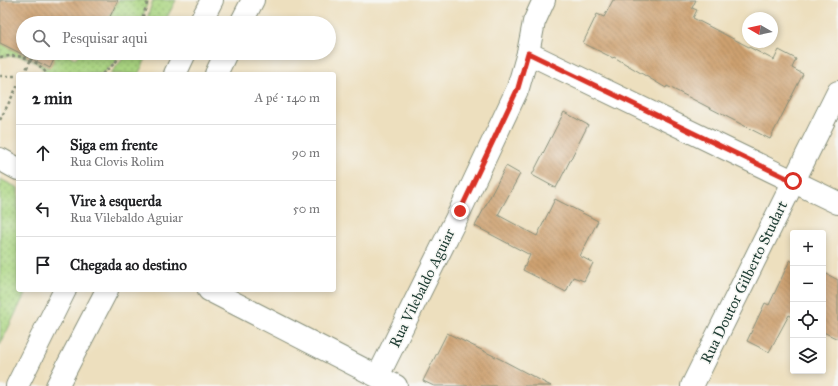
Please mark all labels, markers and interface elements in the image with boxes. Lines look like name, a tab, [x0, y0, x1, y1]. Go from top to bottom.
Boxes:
north arrow	[742, 12, 778, 48]
search box	[16, 16, 336, 60]
icon: search	[30, 27, 52, 49]
text: Pesquisar aqui	[62, 29, 148, 47]
text: 2 min	[32, 88, 72, 109]
text: A pé · 140 m	[254, 90, 320, 106]
text: Siga em frente	[70, 136, 158, 154]
icon: ahead	[32, 142, 54, 164]
text: 90 m	[292, 145, 320, 161]
text: Rua Clovis Rolim	[70, 154, 164, 170]
route start	[784, 172, 802, 190]
text: Vire à esquerda	[70, 192, 162, 210]
street label: Rua Doutor Gilberto Studart	[697, 197, 792, 366]
icon: left	[32, 198, 54, 220]
text: 50 m	[293, 201, 320, 217]
route end	[451, 202, 469, 220]
text: Rua Vilebaldo Aguiar	[70, 210, 183, 226]
street label: Rua Vilebaldo Aguiar	[385, 225, 459, 350]
map controls	[790, 230, 826, 374]
button: +	[790, 230, 826, 266]
icon: arrive	[32, 254, 54, 276]
text: Chegada ao destino	[70, 256, 187, 274]
button: −	[790, 266, 826, 302]
button: locate	[790, 302, 826, 338]
button: layers	[790, 338, 826, 374]

